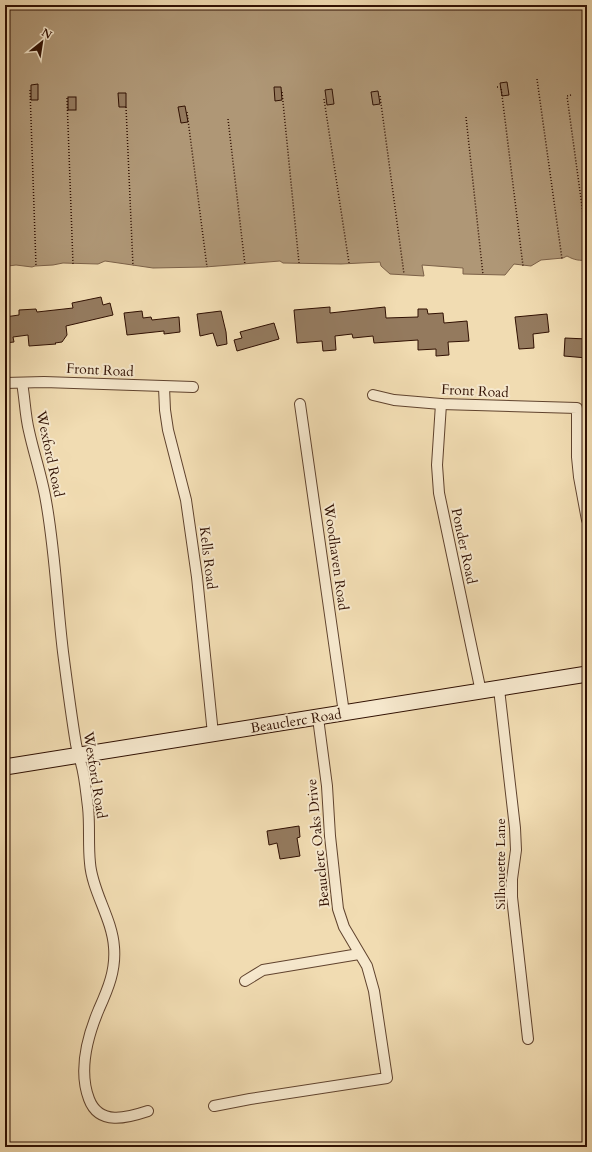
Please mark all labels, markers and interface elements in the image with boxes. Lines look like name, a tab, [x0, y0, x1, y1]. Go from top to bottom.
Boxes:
north arrow	[22, 22, 62, 62]
text: N	[39, 25, 55, 43]
street label: Front Road	[66, 359, 135, 381]
street label: Front Road	[441, 380, 510, 402]
street label: Wexford Road	[31, 408, 69, 499]
street label: Woodhaven Road	[319, 501, 353, 612]
street label: Ponder Road	[447, 506, 481, 586]
street label: Kells Road	[195, 526, 221, 591]
street label: Beauclerc Road	[249, 704, 343, 738]
street label: Wexford Road	[79, 729, 111, 820]
street label: Beauclerc Oaks Drive	[302, 778, 334, 908]
street label: Silhouette Lane	[491, 818, 510, 910]

